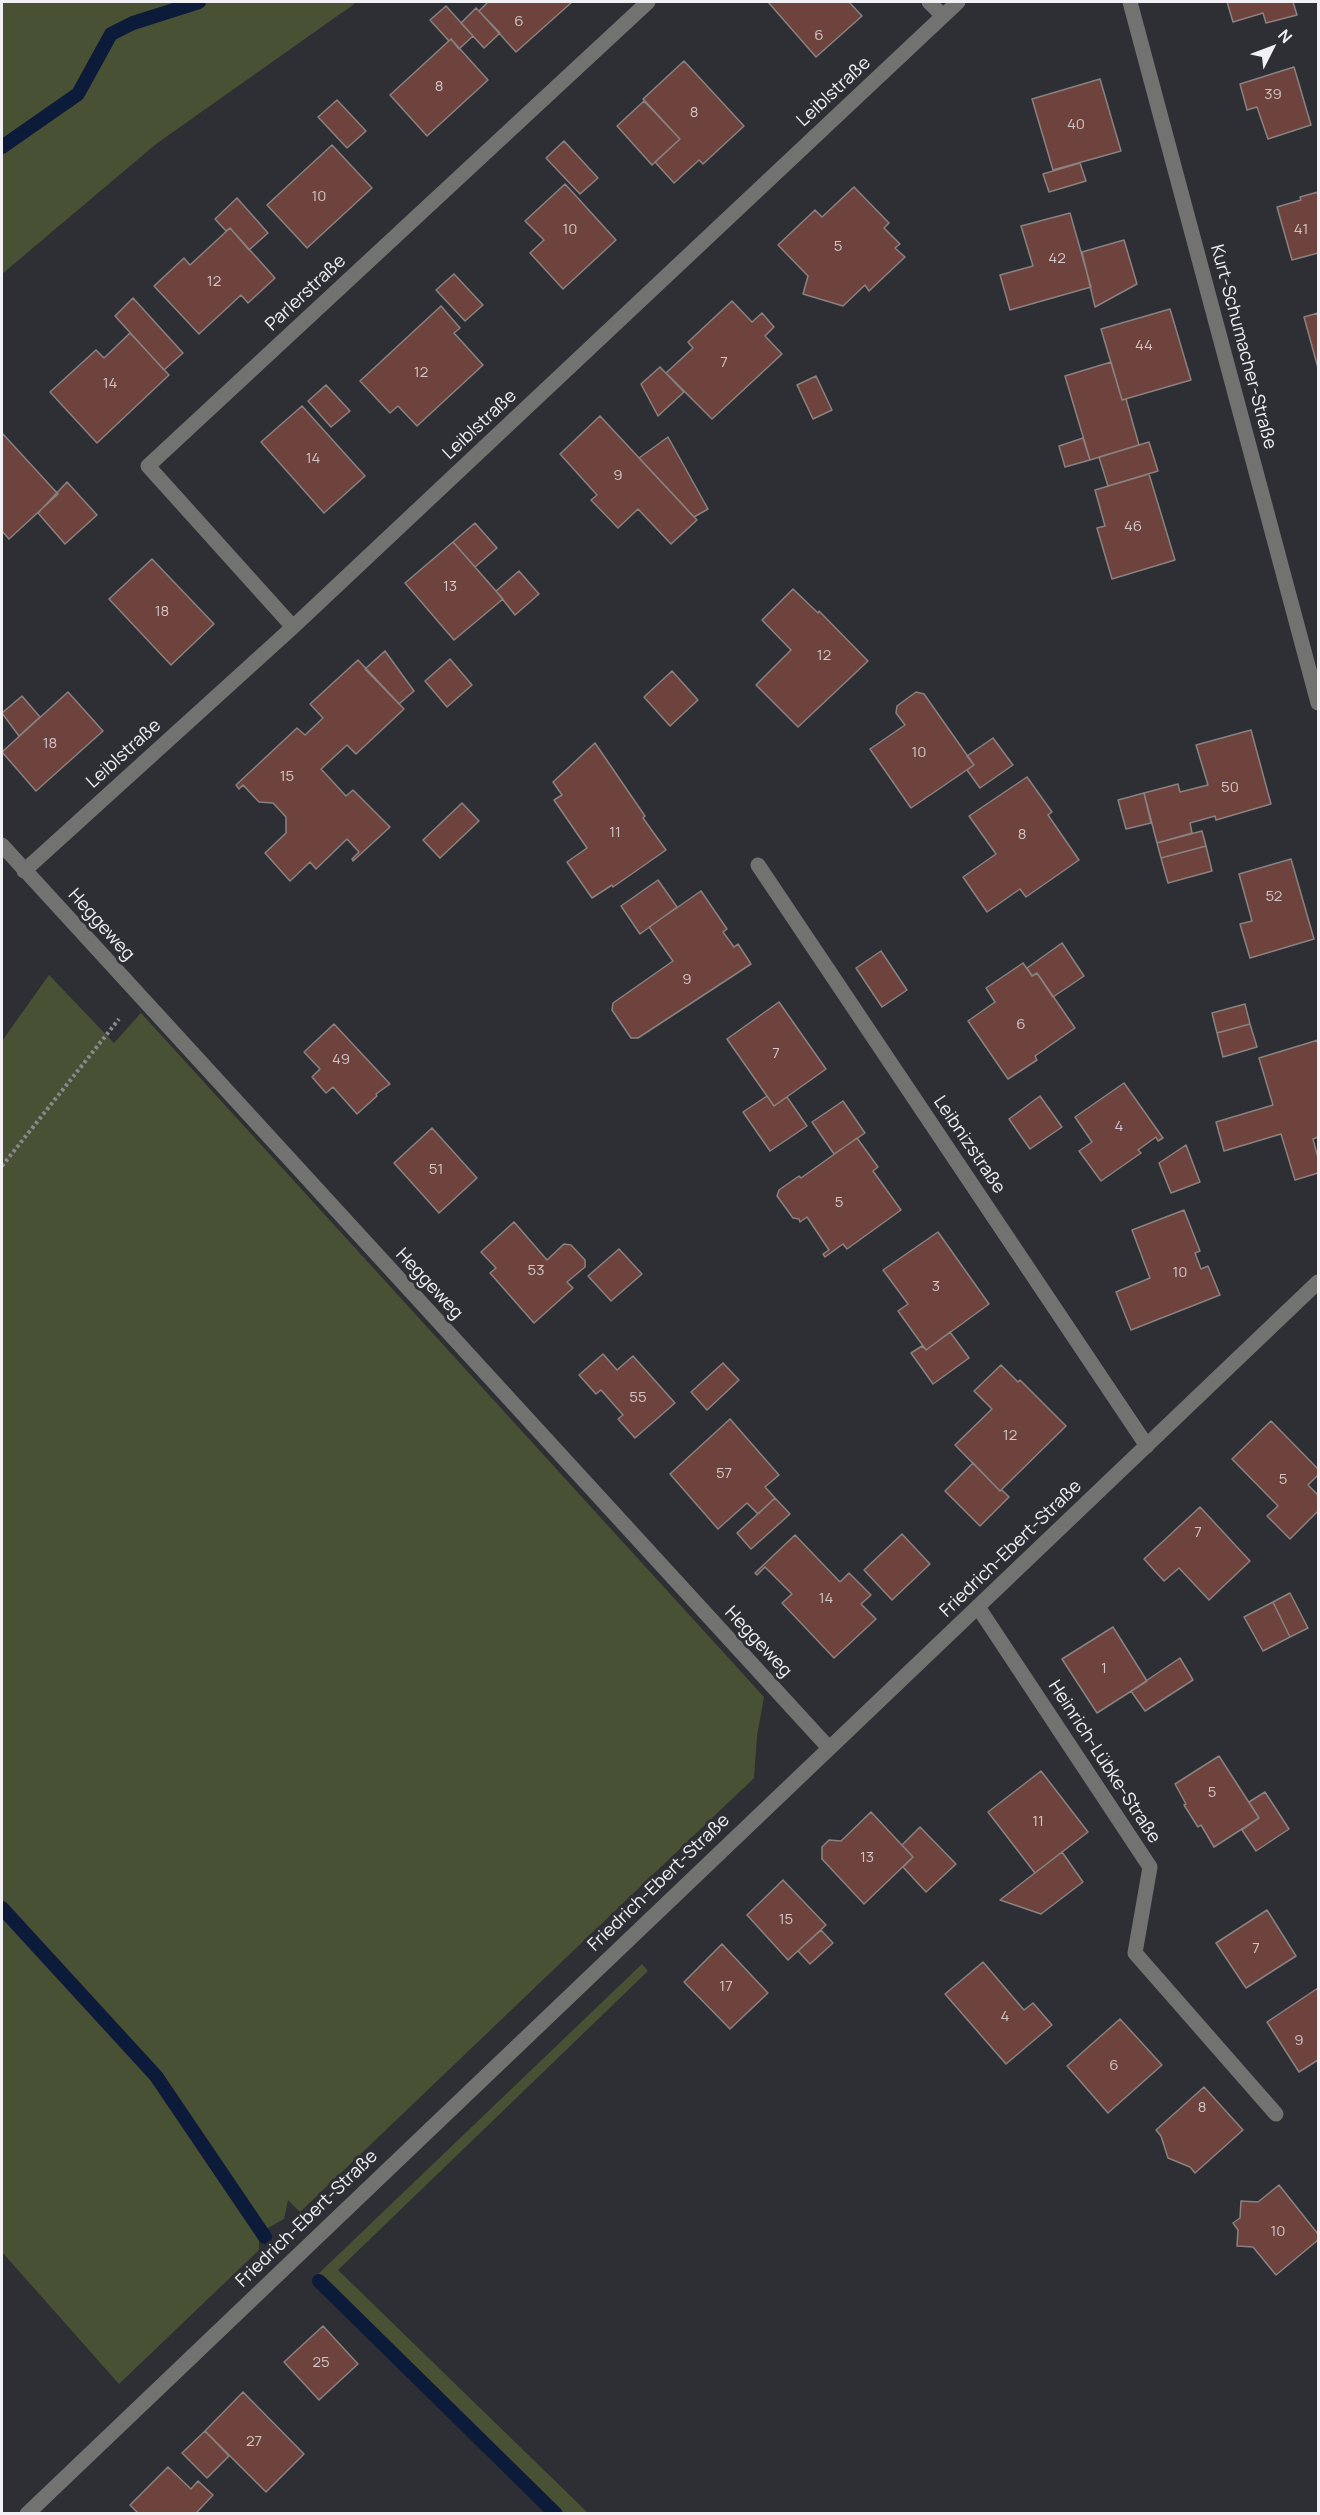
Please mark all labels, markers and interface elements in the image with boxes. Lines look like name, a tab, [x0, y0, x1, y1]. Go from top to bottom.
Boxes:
house number: 6	[514, 13, 524, 31]
north arrow	[1242, 18, 1302, 78]
text: N	[1273, 24, 1297, 48]
house number: 6	[814, 27, 824, 45]
street label: Leiblstraße	[793, 52, 875, 132]
house number: 8	[435, 78, 443, 96]
house number: 39	[1264, 86, 1282, 104]
house number: 8	[690, 104, 698, 122]
house number: 40	[1067, 116, 1085, 134]
house number: 10	[312, 188, 326, 206]
house number: 10	[563, 221, 577, 239]
house number: 41	[1294, 221, 1308, 239]
house number: 5	[834, 238, 842, 256]
street label: Kurt-Schumacher-Straße	[1205, 242, 1281, 452]
street label: Parlerstraße	[261, 250, 351, 336]
house number: 42	[1048, 250, 1066, 268]
house number: 12	[207, 273, 221, 291]
house number: 44	[1135, 337, 1153, 355]
house number: 7	[720, 354, 728, 372]
house number: 12	[414, 364, 428, 382]
house number: 14	[103, 375, 117, 393]
street label: Leiblstraße	[439, 385, 521, 465]
house number: 14	[306, 450, 320, 468]
house number: 9	[613, 467, 623, 485]
house number: 46	[1124, 518, 1142, 536]
house number: 13	[443, 578, 457, 596]
house number: 18	[155, 603, 169, 621]
house number: 12	[817, 647, 831, 665]
street label: Leiblstraße	[82, 715, 166, 793]
house number: 18	[43, 735, 57, 753]
house number: 10	[912, 744, 926, 762]
house number: 15	[280, 768, 294, 786]
house number: 50	[1221, 779, 1239, 797]
house number: 11	[609, 824, 621, 842]
house number: 8	[1018, 826, 1026, 844]
street label: Heggeweg	[63, 885, 139, 965]
house number: 52	[1266, 888, 1282, 906]
house number: 9	[682, 971, 692, 989]
house number: 6	[1016, 1016, 1026, 1034]
house number: 7	[772, 1045, 780, 1063]
house number: 49	[332, 1051, 350, 1069]
street label: Leibnizstraße	[928, 1092, 1010, 1198]
house number: 4	[1115, 1118, 1123, 1136]
house number: 51	[429, 1161, 443, 1179]
house number: 5	[835, 1194, 843, 1212]
street label: Heggeweg	[391, 1244, 467, 1324]
house number: 53	[528, 1262, 544, 1280]
house number: 10	[1173, 1264, 1187, 1282]
house number: 3	[932, 1278, 940, 1296]
house number: 55	[629, 1389, 647, 1407]
house number: 12	[1003, 1427, 1017, 1445]
house number: 57	[716, 1465, 732, 1483]
house number: 5	[1279, 1471, 1287, 1489]
street label: Friedrich-Ebert-Straße	[936, 1476, 1086, 1622]
house number: 7	[1194, 1524, 1202, 1542]
house number: 14	[819, 1590, 833, 1608]
street label: Heggeweg	[720, 1602, 796, 1682]
house number: 1	[1101, 1660, 1107, 1678]
street label: Heinrich-Lübke-Straße	[1043, 1677, 1165, 1847]
house number: 5	[1208, 1784, 1216, 1802]
street label: Friedrich-Ebert-Straße	[584, 1810, 734, 1956]
house number: 11	[1032, 1813, 1044, 1831]
house number: 13	[860, 1849, 874, 1867]
house number: 15	[779, 1911, 793, 1929]
house number: 7	[1252, 1940, 1260, 1958]
house number: 17	[719, 1978, 733, 1996]
house number: 4	[1001, 2008, 1009, 2026]
house number: 9	[1294, 2032, 1304, 2050]
house number: 6	[1109, 2057, 1119, 2075]
house number: 8	[1198, 2099, 1206, 2117]
street label: Friedrich-Ebert-Straße	[232, 2146, 382, 2292]
house number: 10	[1271, 2223, 1285, 2241]
house number: 25	[312, 2354, 330, 2372]
house number: 27	[246, 2433, 262, 2451]

